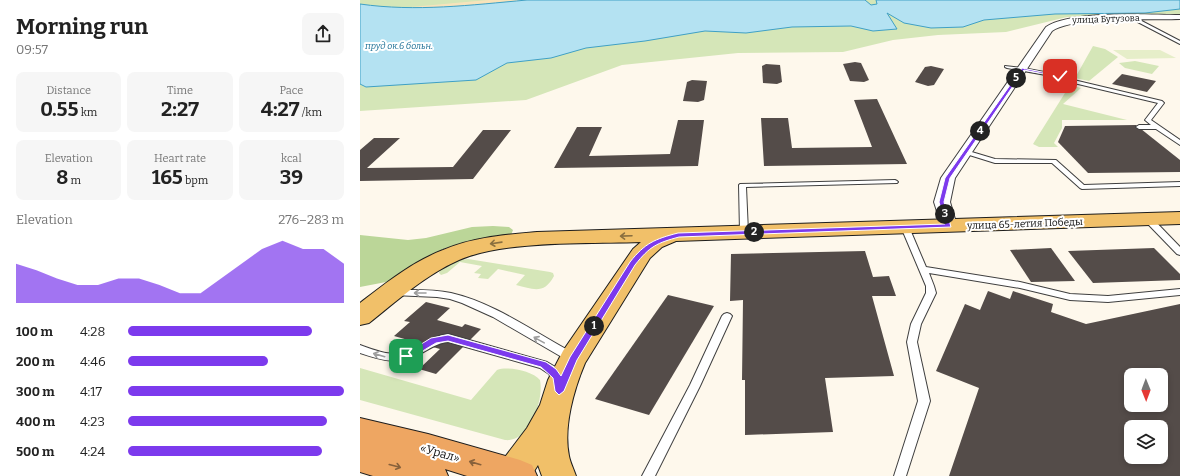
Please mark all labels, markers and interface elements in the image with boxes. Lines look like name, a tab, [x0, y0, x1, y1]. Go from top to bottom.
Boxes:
text: Morning run	[16, 13, 148, 40]
button: share	[302, 13, 344, 55]
street label: улица Бутузова	[1071, 13, 1140, 25]
water label: пруд ок.6 больн.	[364, 41, 433, 51]
text: 09:57	[16, 42, 48, 57]
pin	[1043, 59, 1077, 93]
icon: check	[1049, 65, 1071, 87]
pin: 5	[1006, 68, 1026, 88]
text: 5	[1013, 71, 1019, 84]
text: Distance	[46, 84, 91, 97]
text: Time	[167, 84, 193, 97]
text: Pace	[279, 84, 303, 97]
text: 0.55	[40, 97, 78, 121]
text: 2:27	[161, 97, 199, 121]
text: 4:27	[261, 97, 300, 121]
text: km	[78, 106, 97, 119]
text: /km	[300, 106, 322, 119]
pin: 4	[970, 121, 990, 141]
text: 4	[977, 124, 983, 137]
text: Elevation	[45, 152, 93, 165]
text: Heart rate	[154, 152, 206, 165]
text: kcal	[281, 152, 302, 165]
text: 8	[56, 165, 68, 189]
text: 165	[152, 165, 183, 189]
text: 39	[280, 165, 303, 189]
text: m	[68, 174, 81, 187]
text: bpm	[183, 174, 208, 187]
pin: 3	[935, 204, 955, 224]
text: 3	[942, 207, 948, 220]
text: Elevation	[16, 212, 73, 227]
text: 276–283 m	[278, 212, 344, 227]
street label: улица 65-летия Победы	[966, 215, 1083, 232]
pin: 2	[744, 222, 764, 242]
text: 2	[751, 225, 757, 238]
one-way arrow	[620, 233, 633, 240]
one-way arrow	[490, 239, 503, 247]
one-way arrow	[414, 289, 427, 297]
pin: 1	[584, 316, 604, 336]
text: 1	[592, 319, 596, 332]
text: 100 m	[16, 324, 53, 339]
text: 4:28	[80, 324, 105, 339]
one-way arrow	[533, 335, 545, 343]
pin	[389, 339, 423, 373]
icon: arrive	[395, 345, 417, 367]
one-way arrow	[372, 351, 385, 358]
text: 200 m	[16, 354, 55, 369]
text: 4:46	[80, 354, 106, 369]
north arrow	[1124, 368, 1168, 412]
map controls	[1124, 368, 1168, 464]
text: 300 m	[16, 384, 55, 399]
text: 4:17	[80, 384, 102, 399]
text: 400 m	[16, 414, 55, 429]
text: 4:23	[80, 414, 105, 429]
button: layers	[1124, 420, 1168, 464]
street label: «Урал»	[419, 441, 461, 465]
text: 500 m	[16, 444, 54, 459]
text: 4:24	[80, 444, 105, 459]
one-way arrow	[469, 459, 482, 466]
one-way arrow	[389, 463, 402, 470]

